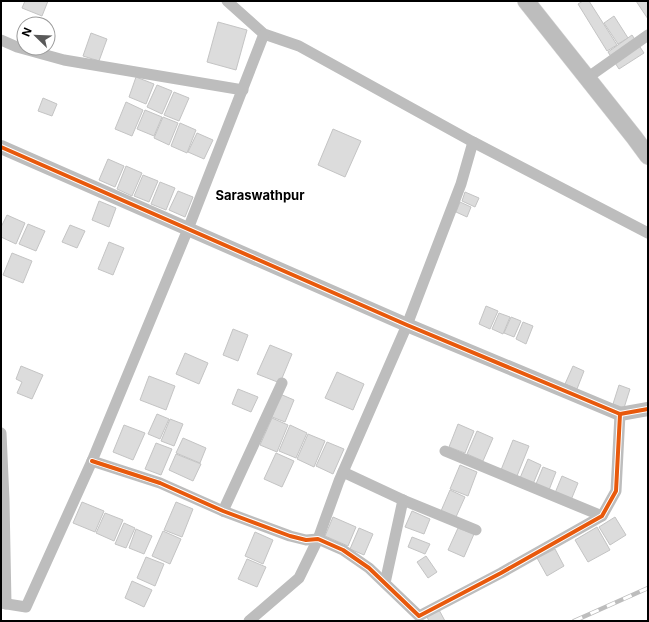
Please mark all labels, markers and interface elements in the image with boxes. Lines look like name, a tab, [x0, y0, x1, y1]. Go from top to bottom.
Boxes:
north arrow	[16, 16, 56, 56]
text: N	[19, 25, 35, 39]
district label: Saraswathpur	[215, 187, 305, 203]

